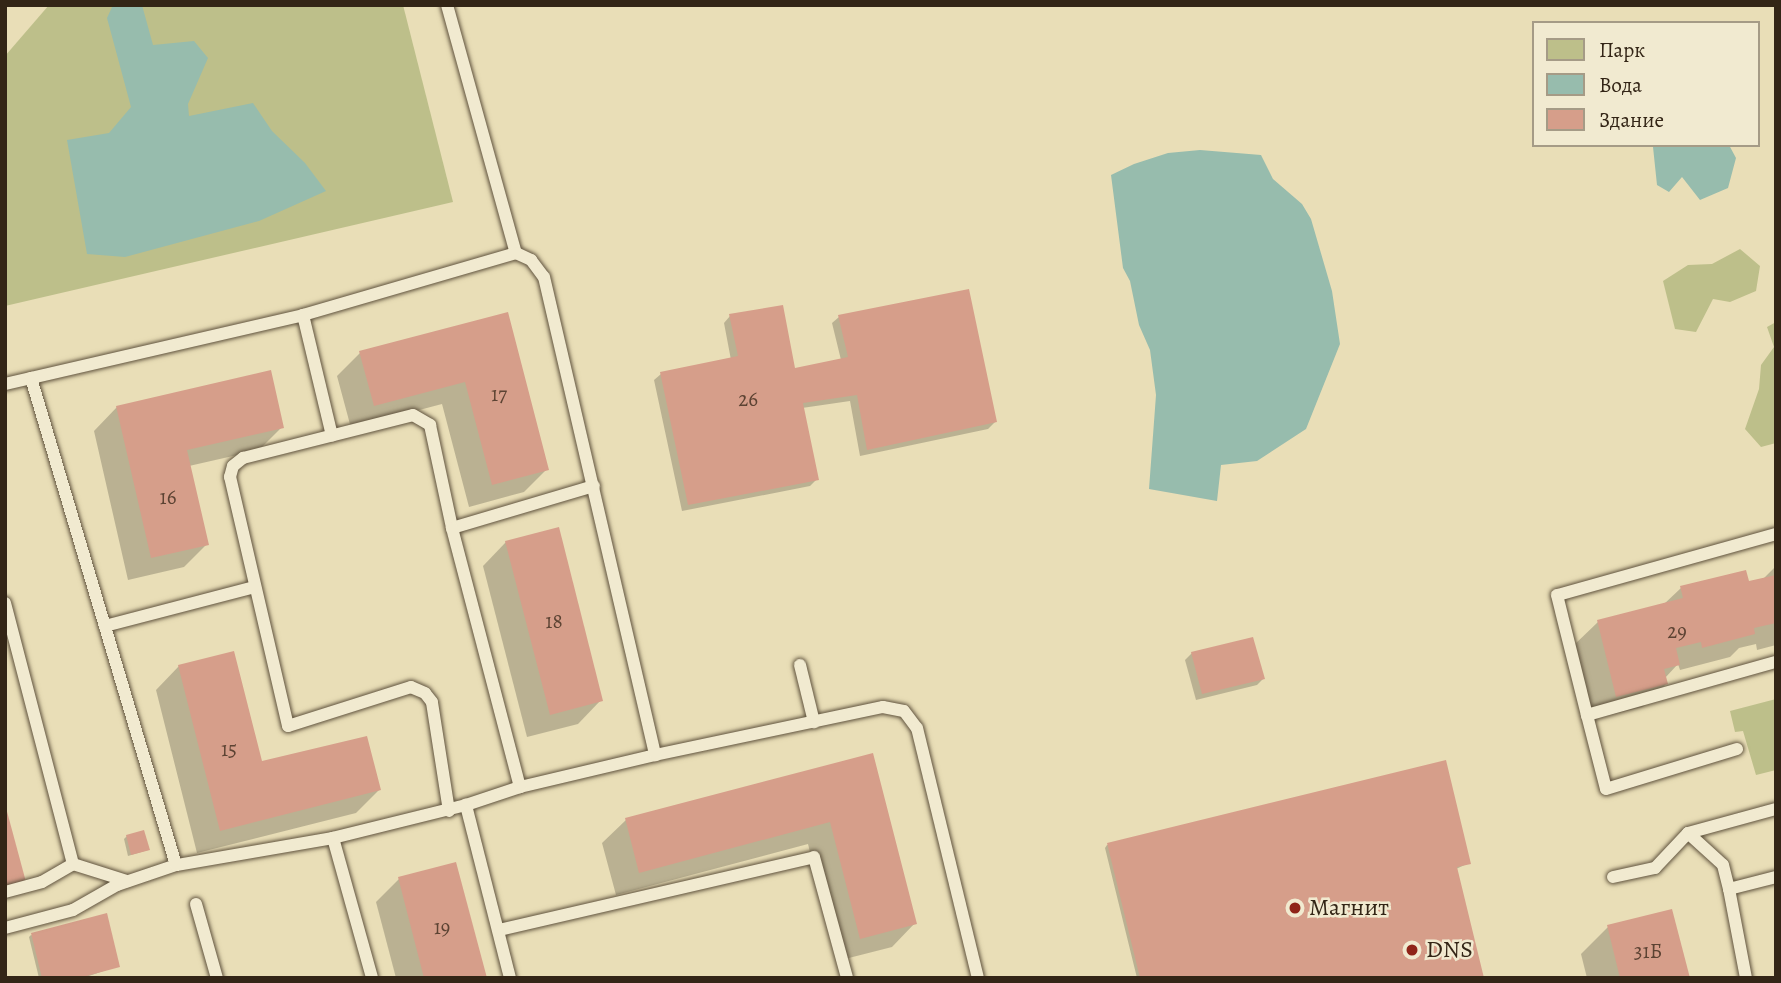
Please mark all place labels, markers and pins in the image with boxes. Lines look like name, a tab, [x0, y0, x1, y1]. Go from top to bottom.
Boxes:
place label: Магнит	[1309, 894, 1389, 922]
marker: Магнит	[1287, 900, 1303, 916]
place label: DNS	[1426, 936, 1473, 964]
marker: DNS	[1404, 942, 1420, 958]

